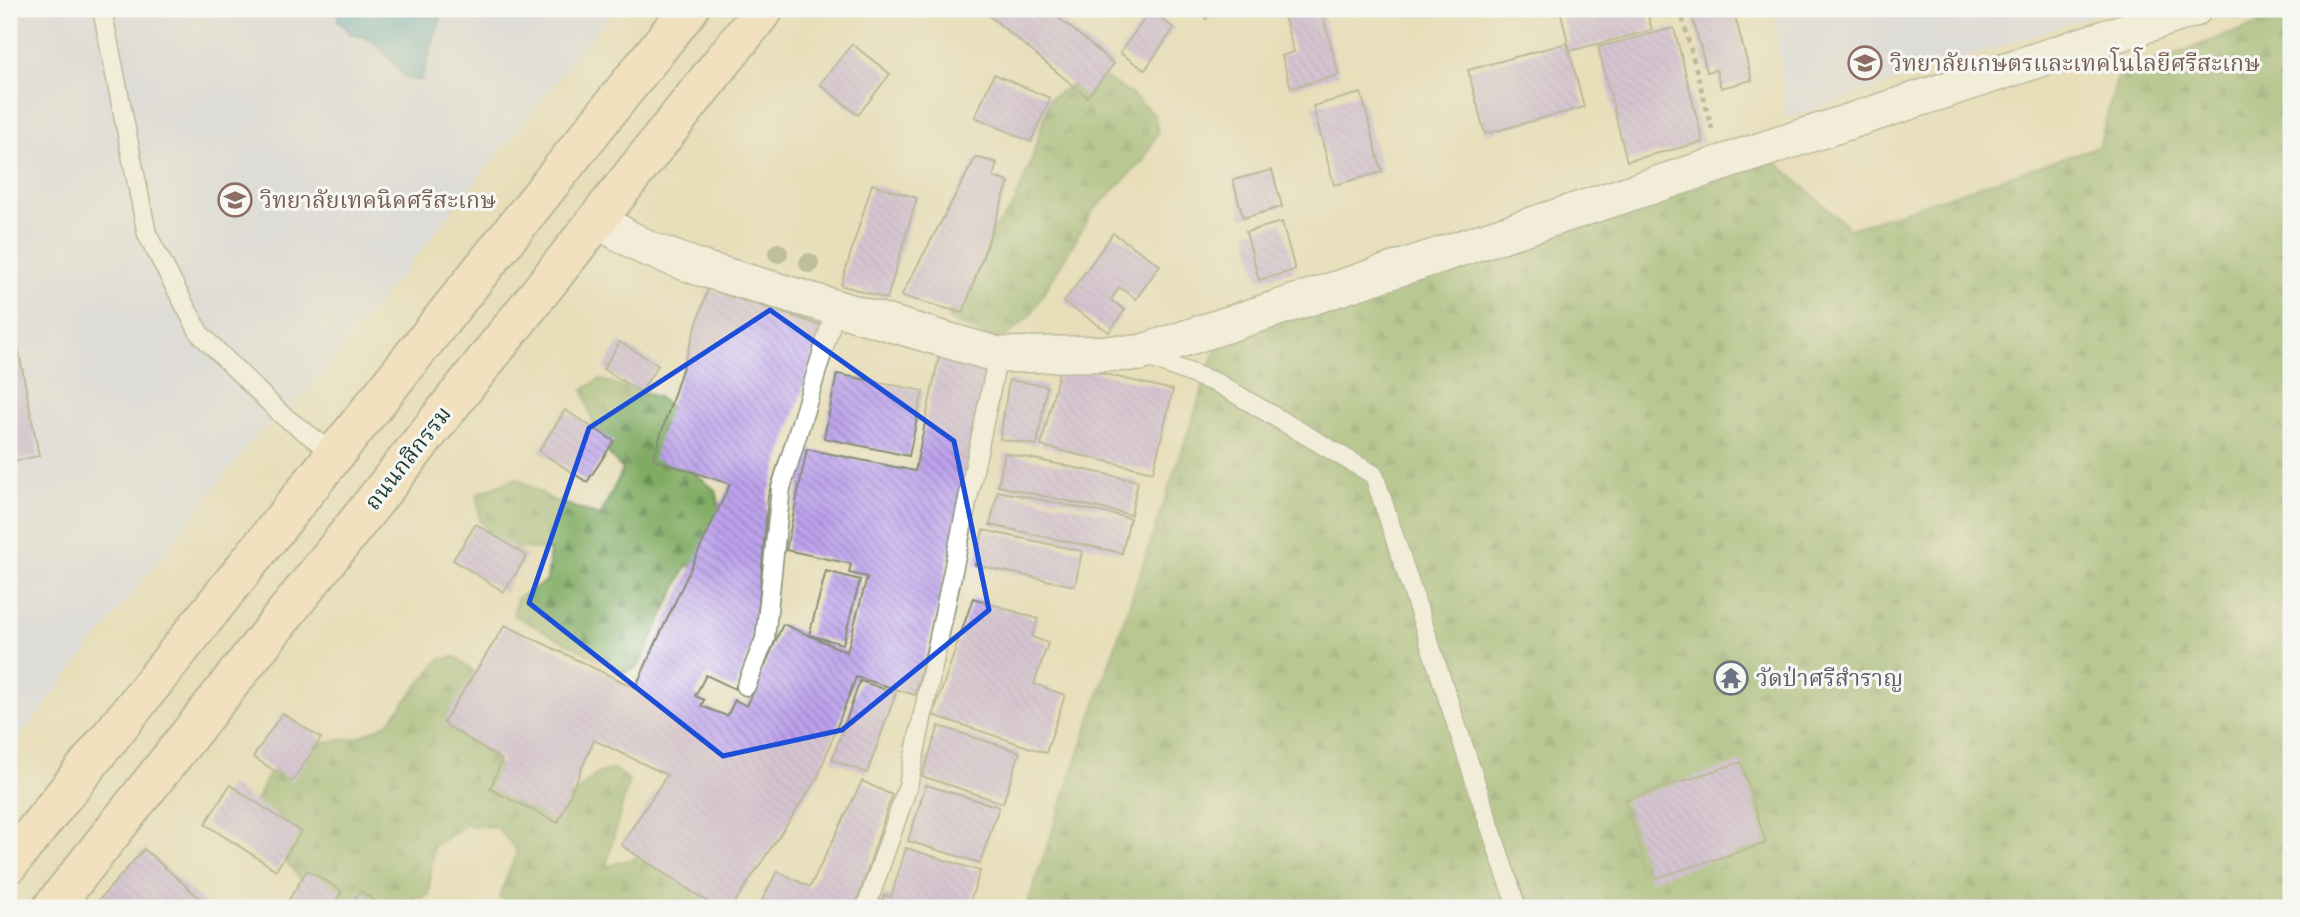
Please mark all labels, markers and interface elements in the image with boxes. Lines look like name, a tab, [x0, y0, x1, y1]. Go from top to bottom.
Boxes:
school or university icon: วิทยาลัยเกษตรและเทคโนโลยีศรีสะเกษ	[1846, 44, 1884, 82]
place label: วิทยาลัยเกษตรและเทคโนโลยีศรีสะเกษ	[1890, 47, 2260, 79]
school or university icon: วิทยาลัยเทคนิคศรีสะเกษ	[216, 181, 254, 219]
place label: วิทยาลัยเทคนิคศรีสะเกษ	[260, 185, 496, 216]
street label: ถนนกสิกรรม	[357, 399, 459, 517]
temple icon: วัดป่าศรีสำราญ	[1712, 659, 1750, 697]
place label: วัดป่าศรีสำราญ	[1756, 663, 1903, 694]

